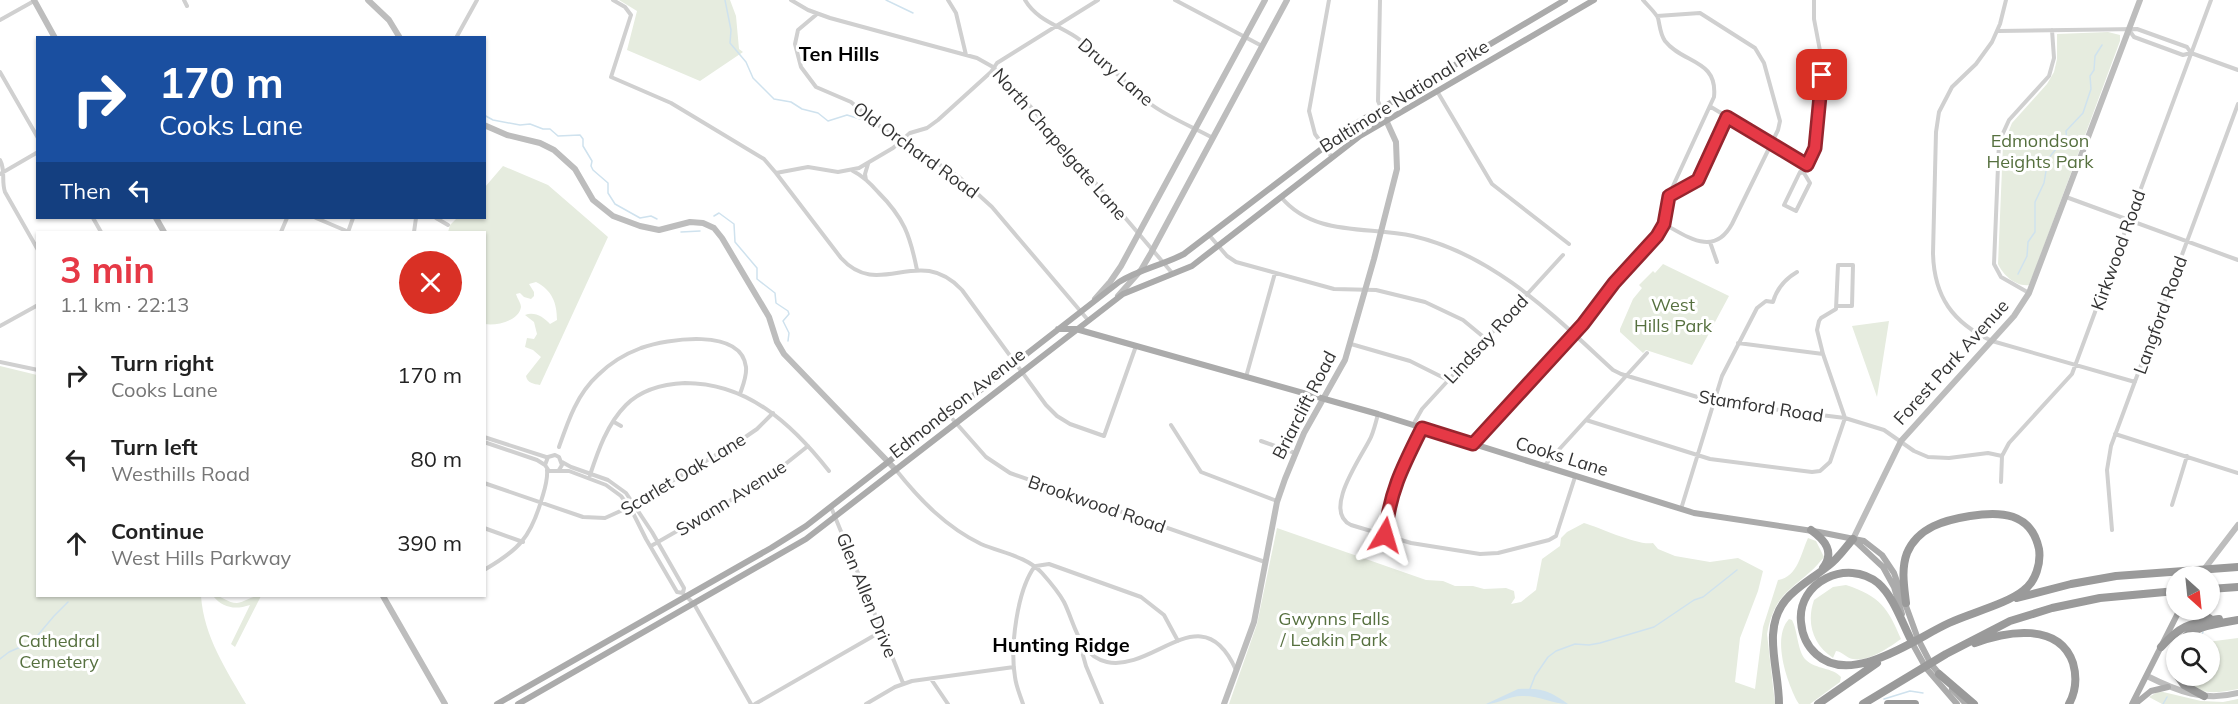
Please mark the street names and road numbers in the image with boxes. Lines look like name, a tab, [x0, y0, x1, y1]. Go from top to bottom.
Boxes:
street label: Drury Lane	[1073, 33, 1159, 111]
street label: Baltimore National Pike	[1315, 35, 1493, 157]
street label: North Chapelgate Lane	[988, 63, 1132, 225]
street label: Old Orchard Road	[848, 97, 984, 203]
street label: Kirkwood Road	[2085, 186, 2151, 314]
street label: Langford Road	[2128, 253, 2192, 377]
street label: Lindsay Road	[1439, 290, 1533, 388]
street label: Forest Park Avenue	[1888, 294, 2014, 430]
street label: Edmondson Avenue	[885, 343, 1029, 463]
street label: Briarclift Road	[1267, 347, 1341, 463]
street label: Stamford Road	[1697, 385, 1825, 427]
street label: Scarlet Oak Lane	[616, 428, 750, 520]
street label: Cooks Lane	[1513, 431, 1611, 481]
street label: Swann Avenue	[672, 455, 790, 541]
street label: Brookwood Road	[1025, 470, 1169, 538]
street label: Glen Allen Drive	[831, 529, 903, 661]

